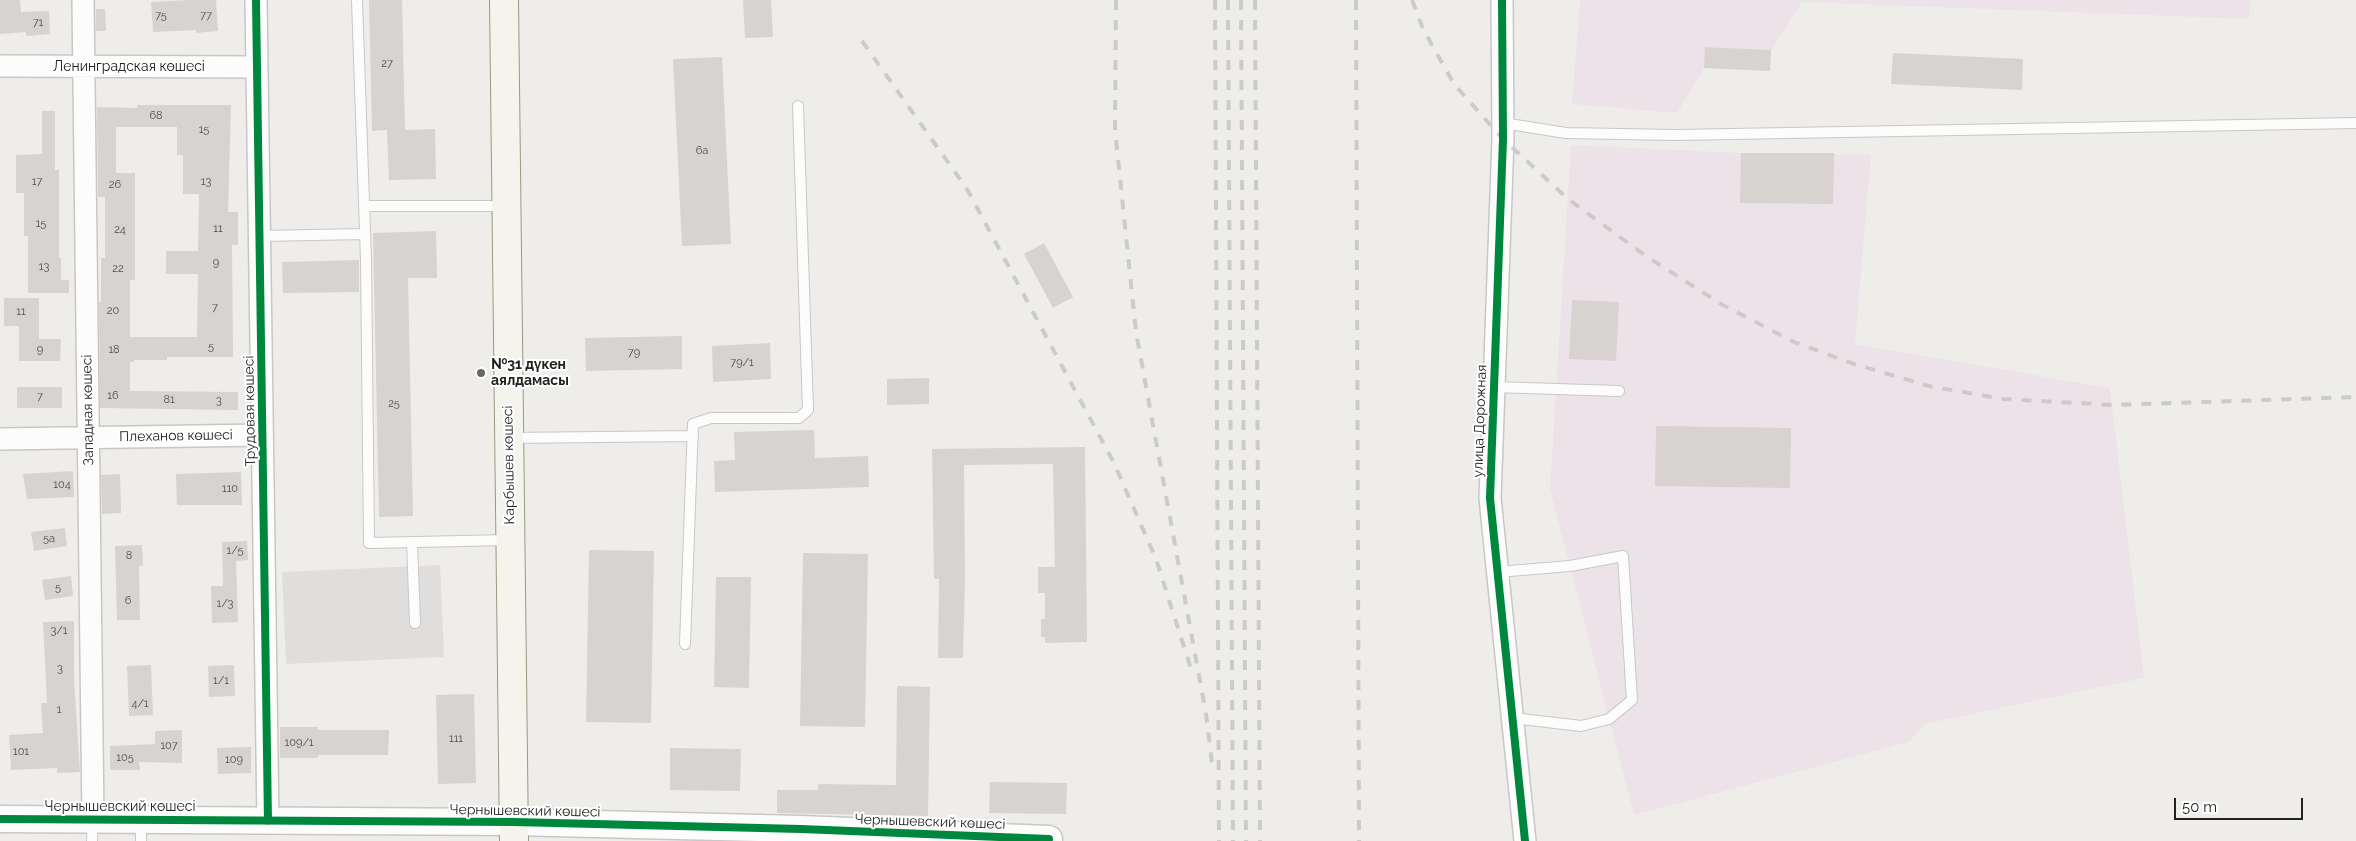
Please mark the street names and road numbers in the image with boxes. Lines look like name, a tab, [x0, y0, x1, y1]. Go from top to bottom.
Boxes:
street label: Ленинградская көшесі	[53, 59, 205, 75]
street label: Западная көшесі	[79, 354, 97, 466]
street label: Трудовая көшесі	[241, 355, 259, 467]
street label: улица Дорожная	[1470, 364, 1490, 478]
street label: Карбышев көшесі	[500, 405, 518, 525]
street label: Плеханов көшесі	[119, 427, 233, 445]
street label: Чернышевский көшесі	[45, 799, 195, 815]
street label: Чернышевский көшесі	[449, 801, 601, 821]
street label: Чернышевский көшесі	[854, 811, 1006, 833]

